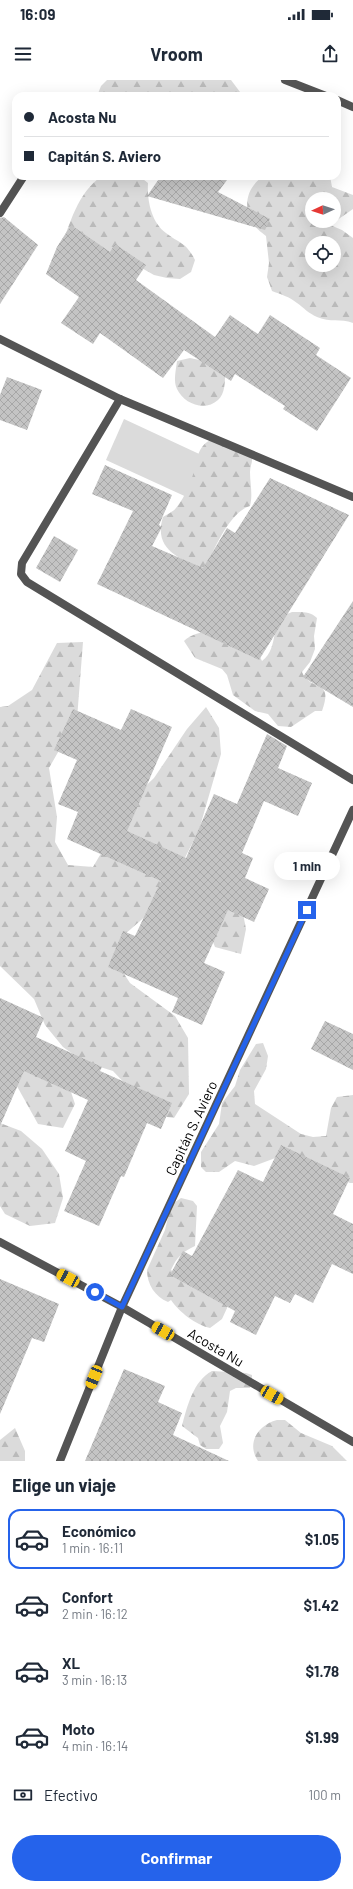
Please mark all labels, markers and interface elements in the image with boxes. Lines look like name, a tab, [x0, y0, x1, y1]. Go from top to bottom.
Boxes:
text: 16:09	[20, 5, 55, 23]
icon: menu	[12, 43, 34, 65]
text: Vroom	[150, 43, 203, 65]
icon: share	[319, 43, 341, 65]
text: Acosta Nu	[48, 108, 116, 126]
text: Capitán S. Aviero	[48, 147, 161, 165]
north arrow	[305, 192, 341, 228]
map controls	[305, 192, 341, 272]
button: locate	[305, 236, 341, 272]
callout: 1 min	[274, 852, 340, 880]
text: 1 min	[293, 858, 321, 874]
route end	[298, 901, 316, 919]
street label: Capitán S. Aviero	[162, 1078, 220, 1178]
car	[55, 1267, 81, 1289]
route start	[86, 1283, 104, 1301]
car	[150, 1320, 176, 1342]
street label: Acosta Nu	[185, 1324, 247, 1370]
car	[84, 1364, 104, 1390]
car	[259, 1384, 285, 1406]
text: Elige un viaje	[12, 1474, 116, 1496]
icon: car	[14, 1521, 50, 1557]
text: Económico	[62, 1522, 136, 1540]
text: $1.05	[305, 1530, 339, 1548]
text: 1 min · 16:11	[62, 1540, 123, 1556]
icon: car	[14, 1587, 50, 1623]
text: Confort	[62, 1588, 113, 1606]
text: $1.42	[304, 1596, 339, 1614]
text: 2 min · 16:12	[62, 1606, 128, 1622]
icon: car	[14, 1653, 50, 1689]
text: XL	[62, 1654, 80, 1672]
text: $1.78	[306, 1662, 339, 1680]
text: 3 min · 16:13	[62, 1672, 127, 1688]
icon: car	[14, 1719, 50, 1755]
text: Moto	[62, 1720, 95, 1738]
text: $1.99	[305, 1728, 339, 1746]
text: 4 min · 16:14	[62, 1738, 128, 1754]
icon: cash	[12, 1784, 34, 1806]
text: Efectivo	[44, 1786, 98, 1804]
text: 100 m	[308, 1787, 341, 1803]
button: Confirmar	[12, 1835, 341, 1881]

